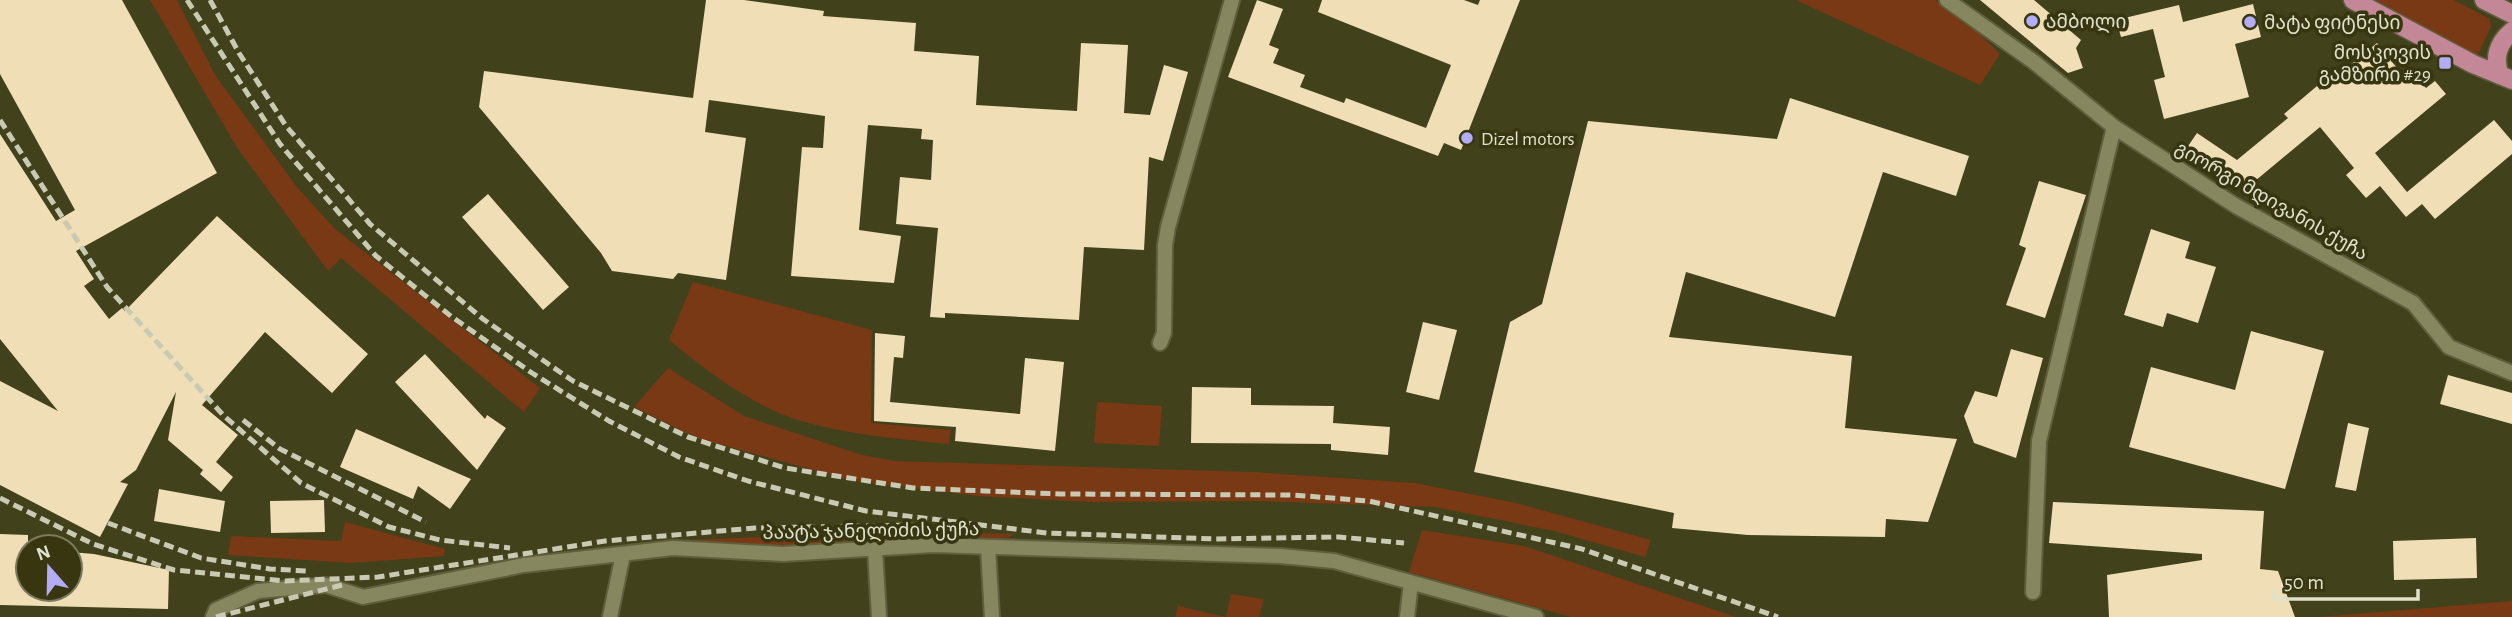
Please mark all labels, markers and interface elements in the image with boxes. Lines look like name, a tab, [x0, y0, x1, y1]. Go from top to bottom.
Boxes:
marker: ამბოლი	[2024, 13, 2040, 29]
place label: ამბოლი	[2046, 13, 2126, 34]
marker: მატა ფიტნესი	[2242, 14, 2258, 30]
place label: მატა ფიტნესი	[2264, 14, 2400, 34]
place label: მოსკოვის გამზირი #29	[2319, 44, 2431, 86]
marker: მოსკოვის გამზირი #29	[2437, 55, 2453, 71]
marker: Dizel motors	[1459, 130, 1475, 146]
place label: Dizel motors	[1481, 130, 1575, 149]
street label: გიორგი მდივანის ქუჩა	[2171, 138, 2371, 266]
street label: პაატა ჯანელიძის ქუჩა	[763, 520, 980, 545]
north arrow	[14, 533, 84, 603]
text: N	[34, 542, 53, 565]
scale bar	[2274, 558, 2418, 602]
text: 50 m	[2284, 572, 2324, 593]

